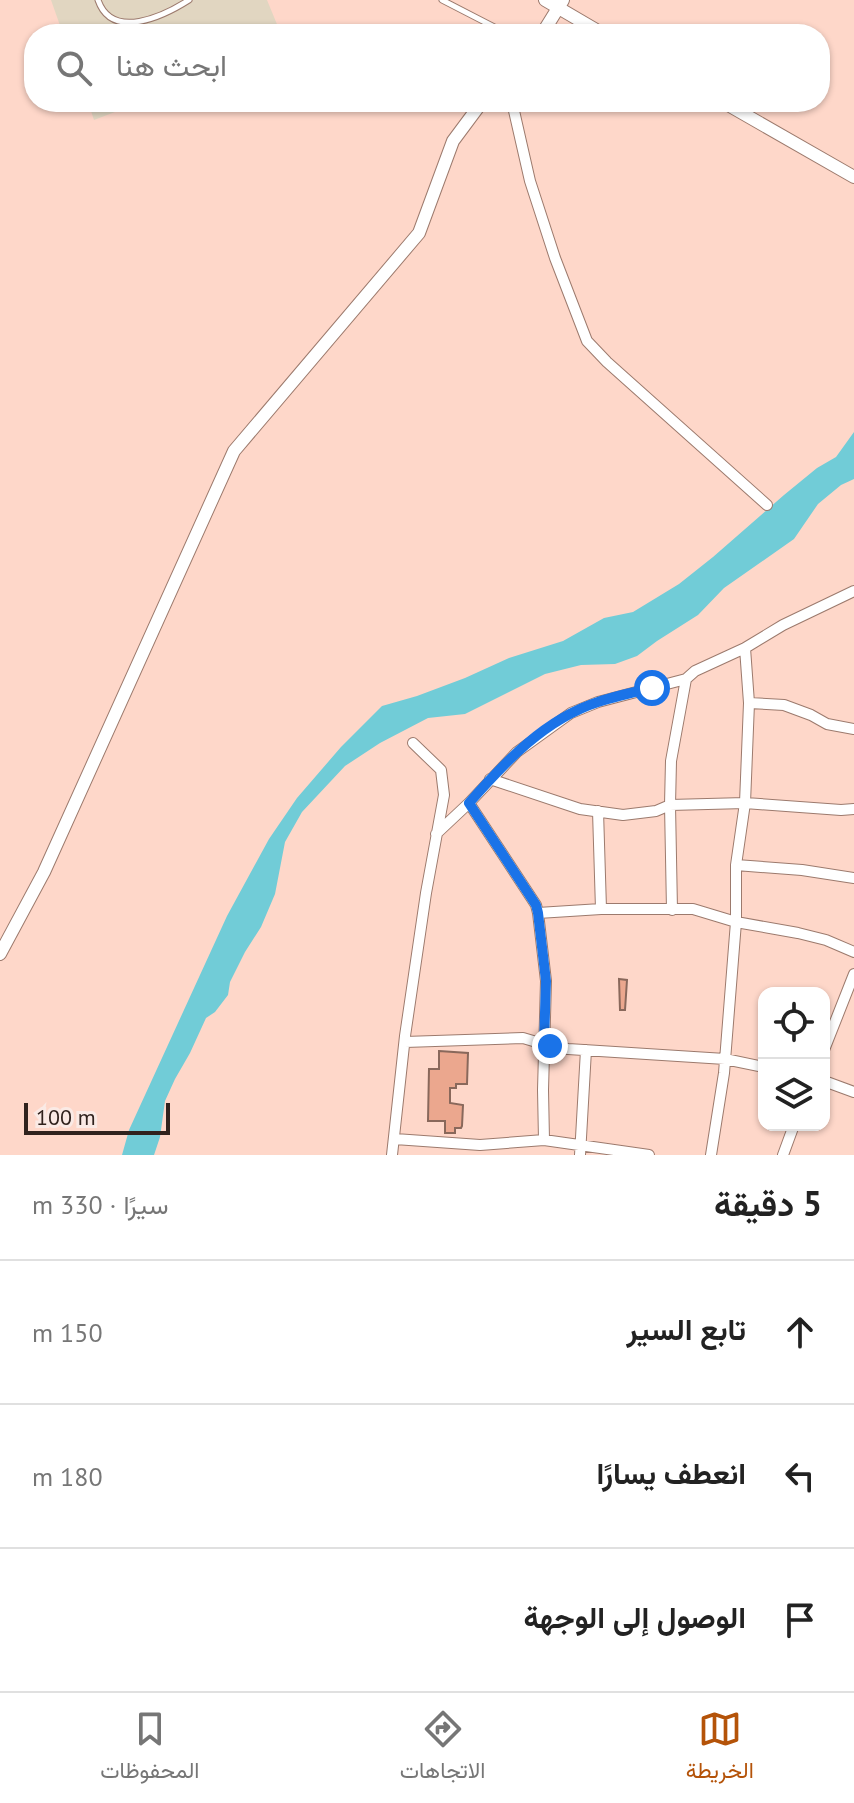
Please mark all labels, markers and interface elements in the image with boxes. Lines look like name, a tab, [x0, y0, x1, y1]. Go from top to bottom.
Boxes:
search box	[24, 24, 830, 112]
text: ابحث هنا	[116, 45, 227, 84]
icon: search	[52, 46, 96, 90]
route start	[634, 670, 670, 706]
map controls	[758, 987, 830, 1131]
button: locate	[758, 987, 830, 1059]
route end	[532, 1028, 568, 1064]
button: layers	[758, 1059, 830, 1131]
scale bar	[24, 1099, 170, 1135]
text: 100 m	[36, 1103, 96, 1131]
text: 5 دقيقة	[714, 1181, 822, 1225]
text: سيرًا · 330 m	[32, 1188, 169, 1221]
text: تابع السير	[627, 1309, 746, 1348]
icon: ahead	[778, 1310, 822, 1354]
text: 150 m	[32, 1316, 103, 1349]
text: انعطف يسارًا	[596, 1453, 746, 1492]
icon: left	[778, 1454, 822, 1498]
text: 180 m	[32, 1460, 103, 1493]
text: الوصول إلى الوجهة	[523, 1597, 746, 1636]
icon: arrive	[778, 1598, 822, 1642]
tab: المحفوظات	[100, 1707, 199, 1790]
tab: الاتجاهات	[400, 1707, 485, 1790]
tab: الخريطة	[686, 1707, 754, 1790]

